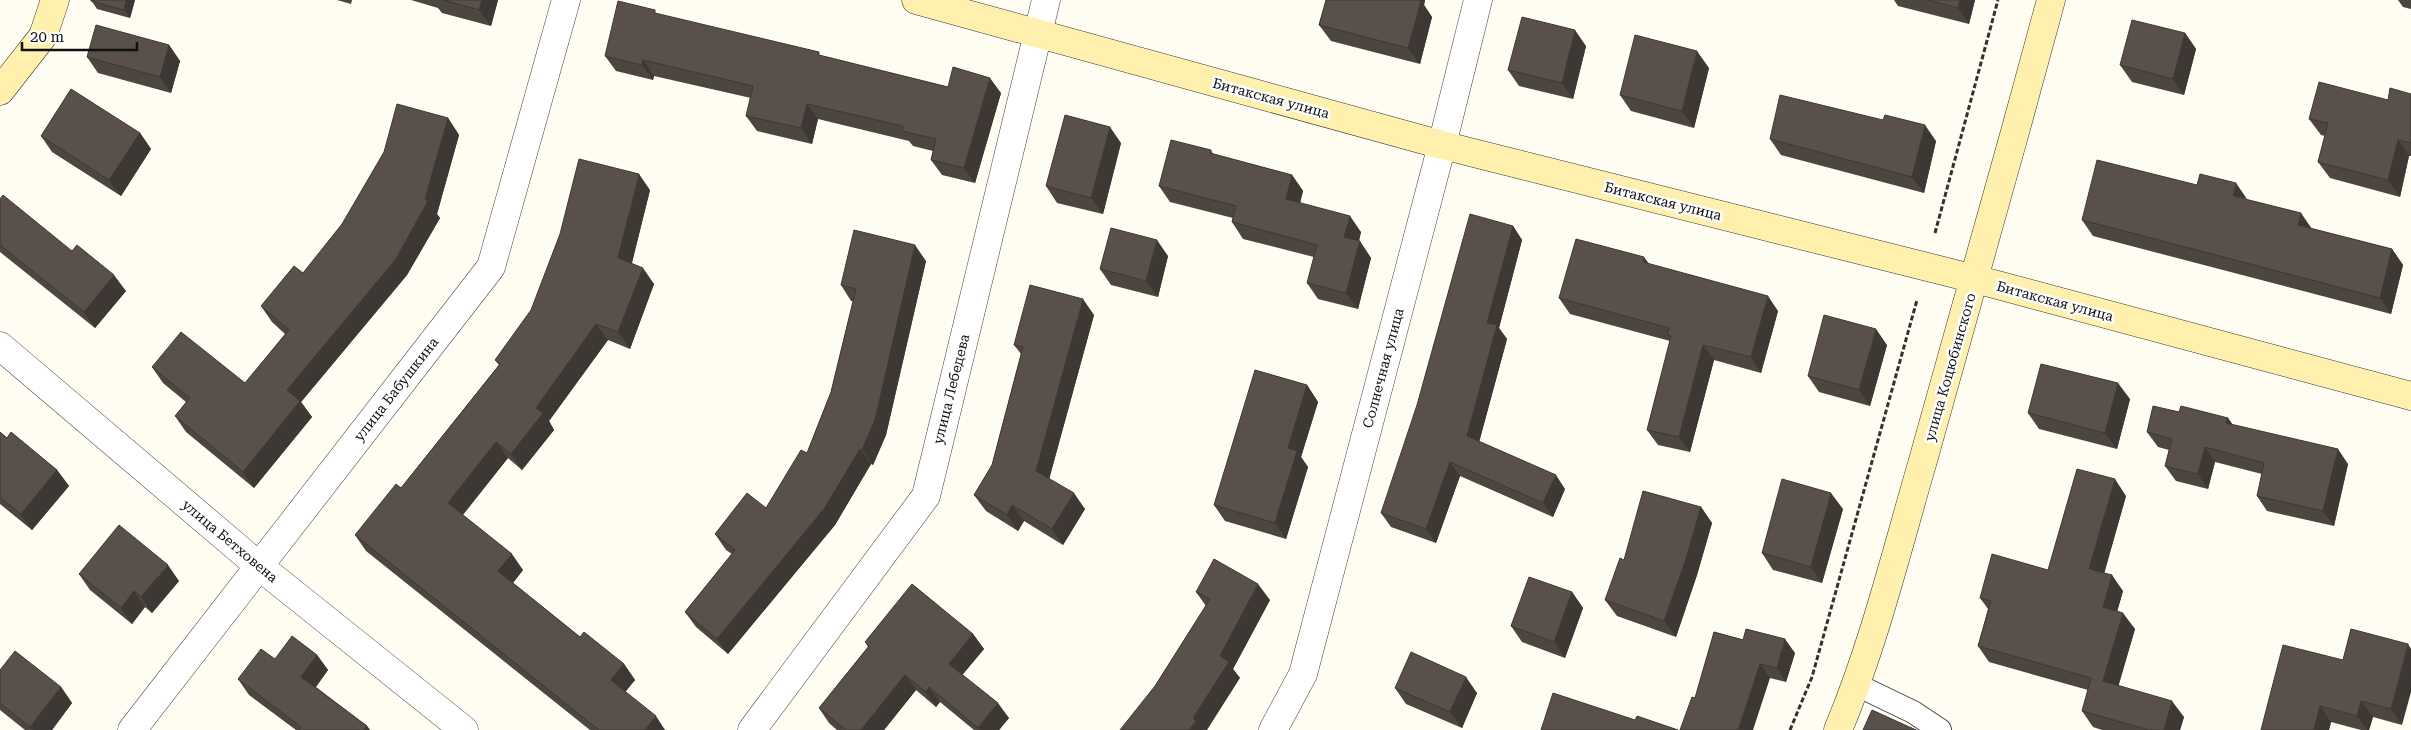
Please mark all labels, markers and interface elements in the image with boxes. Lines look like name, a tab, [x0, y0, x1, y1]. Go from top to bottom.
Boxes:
scale bar	[22, 20, 138, 52]
text: 20 m	[30, 28, 65, 46]
street label: Битакская улица	[1211, 75, 1332, 121]
street label: Битакская улица	[1603, 179, 1724, 223]
street label: Битакская улица	[1995, 278, 2116, 324]
street label: улица Коцюбинского	[1921, 291, 1979, 443]
street label: Солнечная улица	[1359, 306, 1407, 430]
street label: улица Лебедева	[930, 332, 973, 446]
street label: улица Бабушкина	[351, 334, 442, 444]
street label: улица Бетховена	[179, 496, 281, 586]

